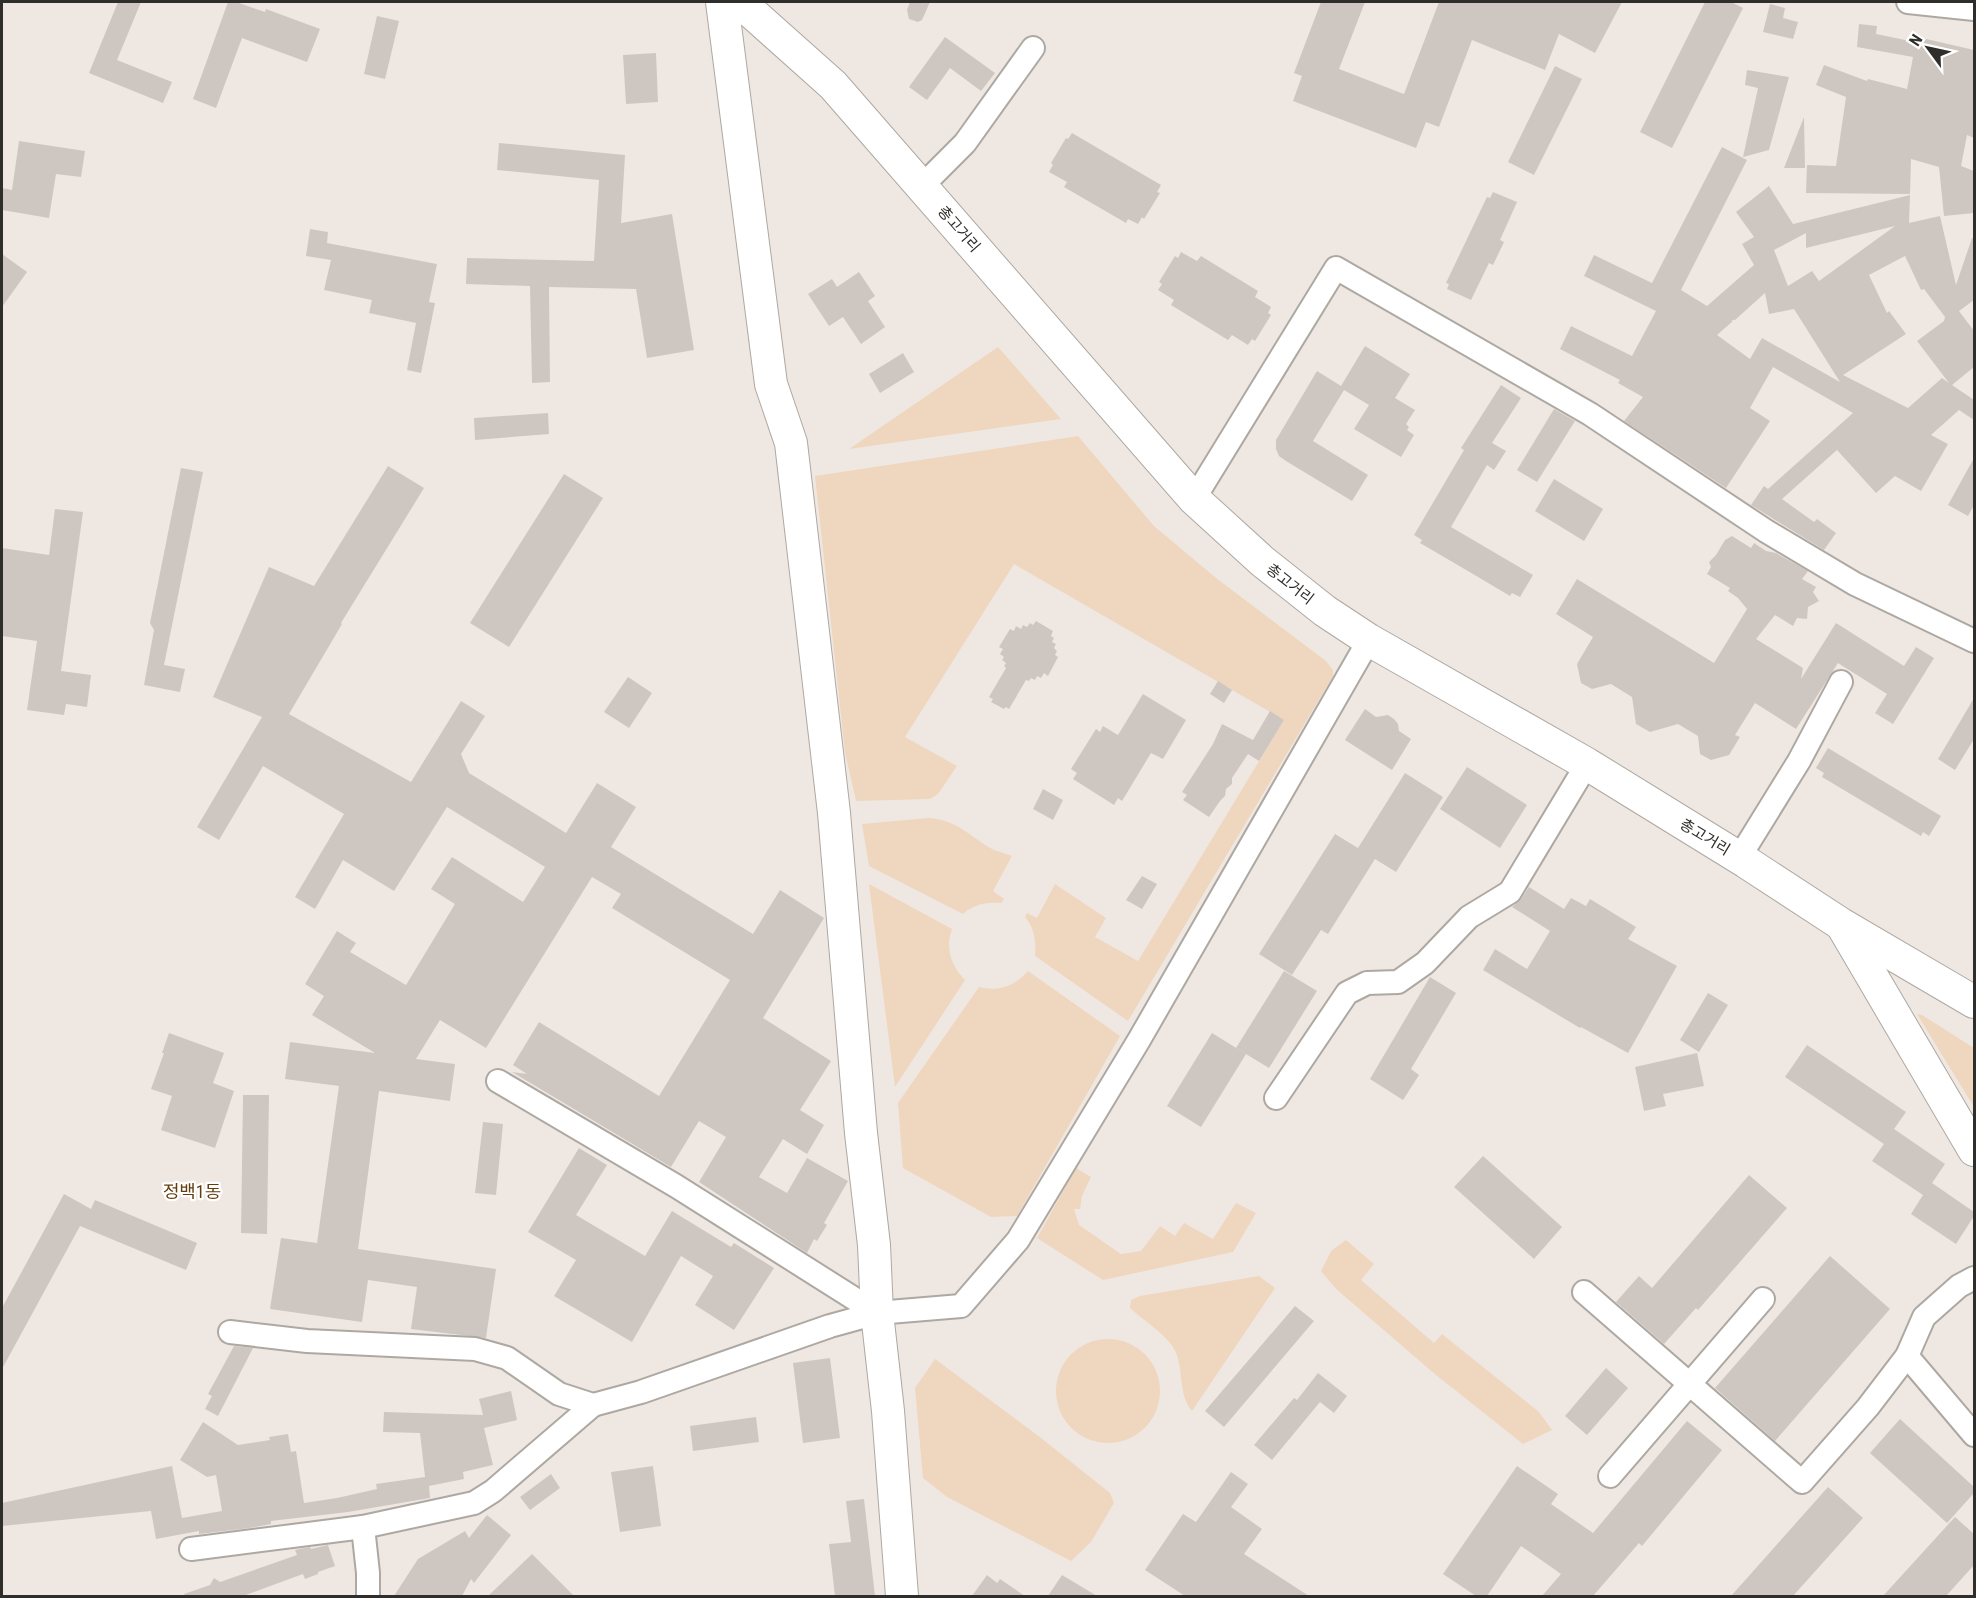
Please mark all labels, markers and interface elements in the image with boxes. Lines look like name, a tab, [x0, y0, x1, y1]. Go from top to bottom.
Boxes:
north arrow	[1898, 18, 1958, 78]
text: N	[1905, 31, 1926, 49]
street label: 총고거리	[934, 202, 984, 256]
street label: 총고거리	[1263, 560, 1317, 608]
street label: 총고거리	[1677, 815, 1733, 859]
district label: 정백1동	[163, 1181, 221, 1202]

